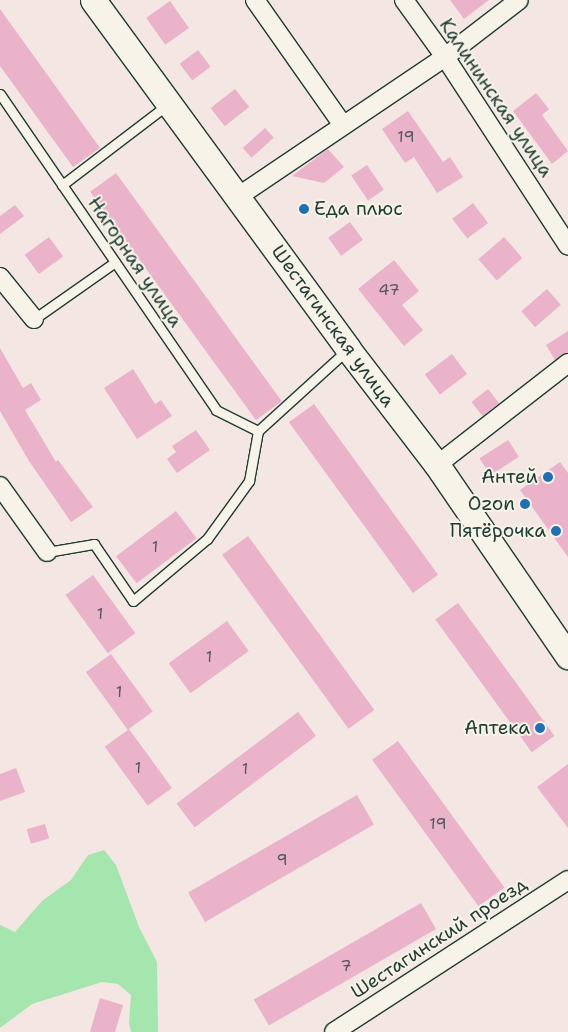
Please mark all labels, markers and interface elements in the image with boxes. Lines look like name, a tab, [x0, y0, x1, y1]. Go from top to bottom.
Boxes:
street label: Калининская улица	[434, 14, 558, 182]
house number: 19	[397, 127, 415, 147]
street label: Нагорная улица	[83, 192, 187, 332]
place label: Еда плюс	[314, 198, 403, 220]
marker: Еда плюс	[298, 203, 310, 215]
street label: Шестагинская улица	[266, 240, 400, 412]
house number: 47	[378, 280, 400, 300]
place label: Антей	[481, 466, 538, 488]
marker: Антей	[542, 471, 554, 483]
place label: Ozon	[468, 493, 515, 515]
marker: Ozon	[519, 498, 531, 510]
place label: Пятёрочка	[450, 520, 546, 542]
marker: Пятёрочка	[550, 525, 562, 537]
house number: 1	[152, 537, 158, 557]
house number: 1	[97, 604, 103, 624]
house number: 1	[206, 647, 212, 667]
house number: 1	[116, 682, 122, 702]
place label: Аптека	[464, 717, 530, 739]
marker: Аптека	[534, 722, 546, 734]
house number: 1	[135, 758, 141, 778]
house number: 1	[242, 759, 248, 779]
house number: 19	[429, 814, 447, 834]
house number: 9	[276, 850, 288, 870]
street label: Шестагинский проезд	[347, 873, 531, 1003]
house number: 7	[340, 956, 352, 976]

